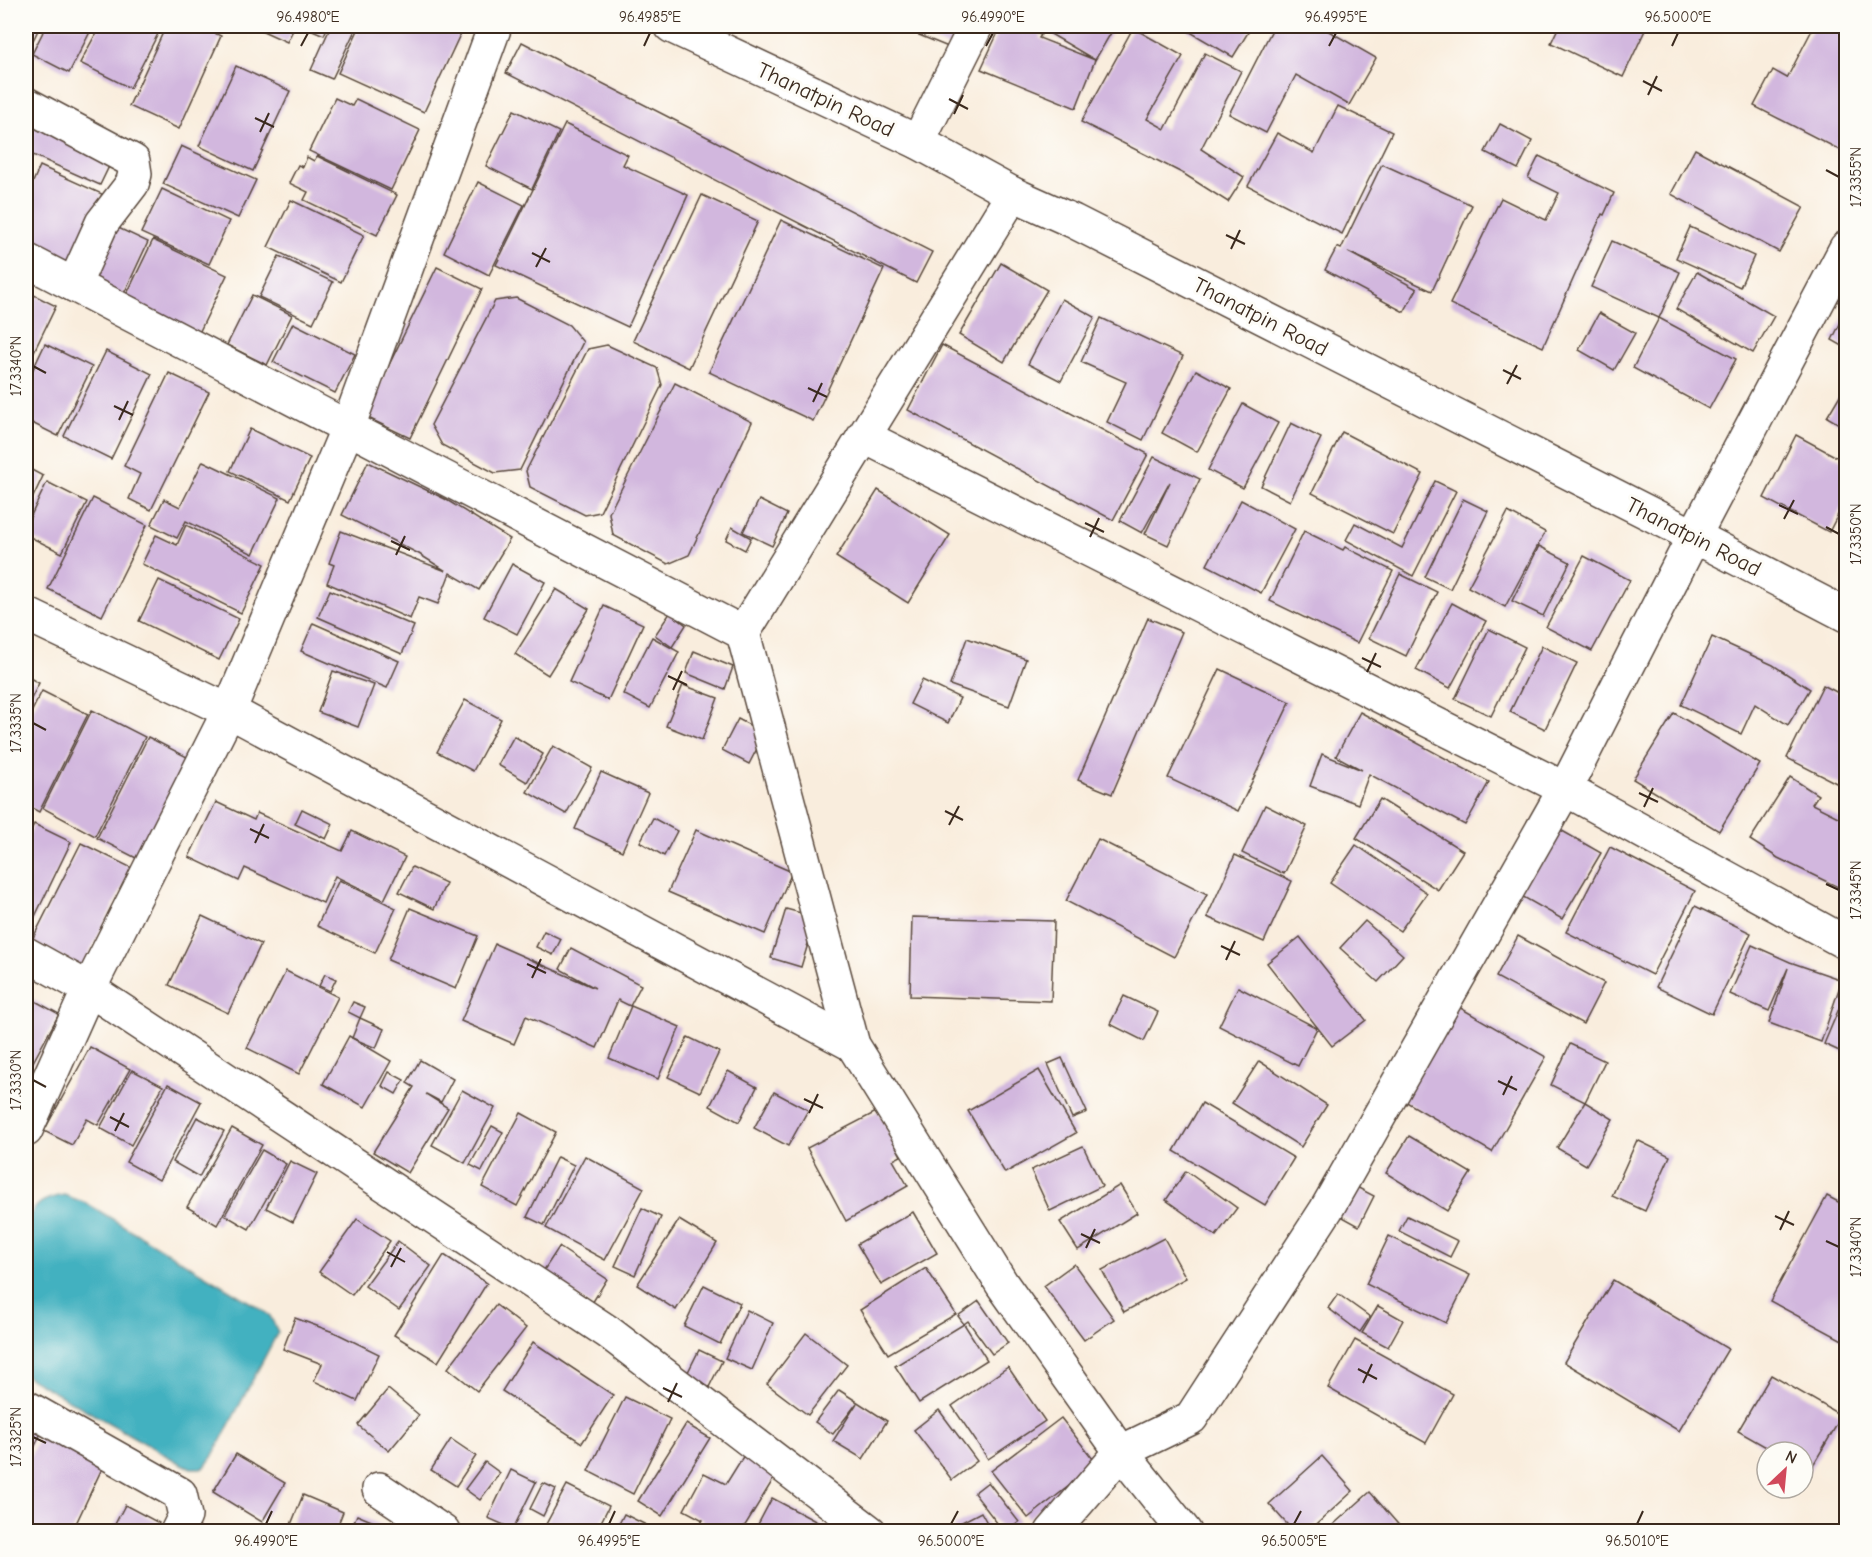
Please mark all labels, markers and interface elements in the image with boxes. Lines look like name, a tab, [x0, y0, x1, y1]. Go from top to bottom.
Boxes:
text: 96.4980°E	[276, 8, 340, 26]
text: 96.4985°E	[619, 8, 681, 26]
text: 96.4990°E	[961, 8, 1025, 26]
text: 96.4995°E	[1305, 8, 1367, 26]
text: 96.5000°E	[1645, 8, 1711, 26]
street label: Thanatpin Road	[753, 57, 898, 143]
text: 17.3355°N	[1847, 147, 1865, 207]
street label: Thanatpin Road	[1189, 272, 1332, 362]
text: 17.3340°N	[7, 336, 25, 396]
street label: Thanatpin Road	[1622, 492, 1765, 582]
text: 17.3350°N	[1847, 503, 1865, 565]
text: 17.3335°N	[7, 693, 25, 753]
text: 17.3345°N	[1847, 860, 1865, 920]
text: 17.3330°N	[7, 1050, 25, 1110]
text: 17.3340°N	[1847, 1217, 1865, 1277]
text: 17.3325°N	[7, 1407, 25, 1467]
north arrow	[1755, 1440, 1815, 1500]
text: N	[1783, 1447, 1800, 1468]
text: 96.4990°E	[234, 1532, 298, 1550]
text: 96.4995°E	[578, 1532, 640, 1550]
text: 96.5000°E	[918, 1532, 984, 1550]
text: 96.5005°E	[1261, 1532, 1327, 1550]
text: 96.5010°E	[1605, 1532, 1669, 1550]

